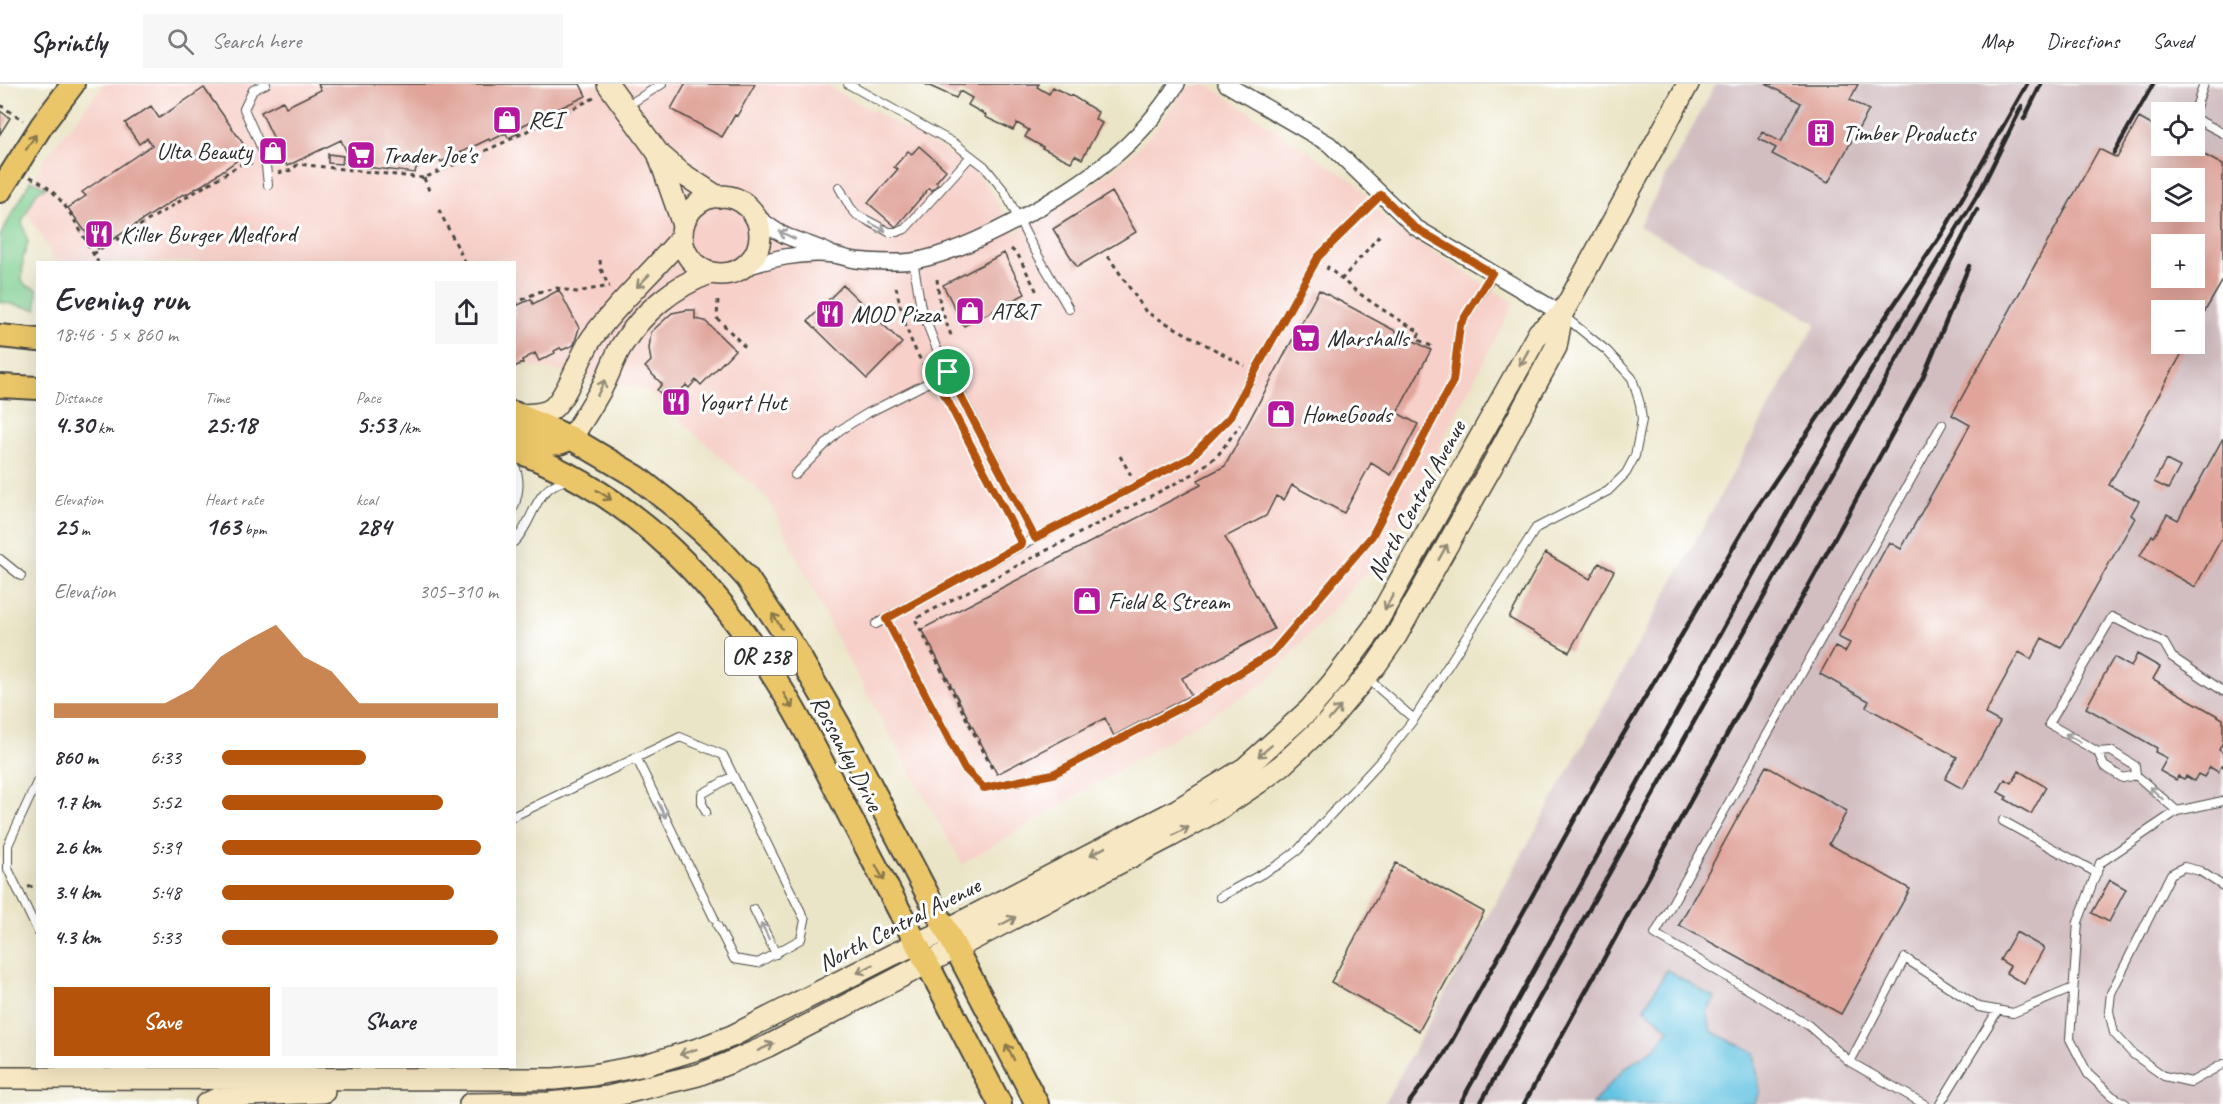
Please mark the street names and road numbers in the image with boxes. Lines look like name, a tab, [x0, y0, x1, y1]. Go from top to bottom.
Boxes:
street label: North Central Avenue	[1360, 413, 1473, 585]
road number: OR 238	[725, 637, 797, 675]
street label: Rossanley Drive	[804, 690, 891, 818]
street label: North Central Avenue	[813, 869, 987, 978]

